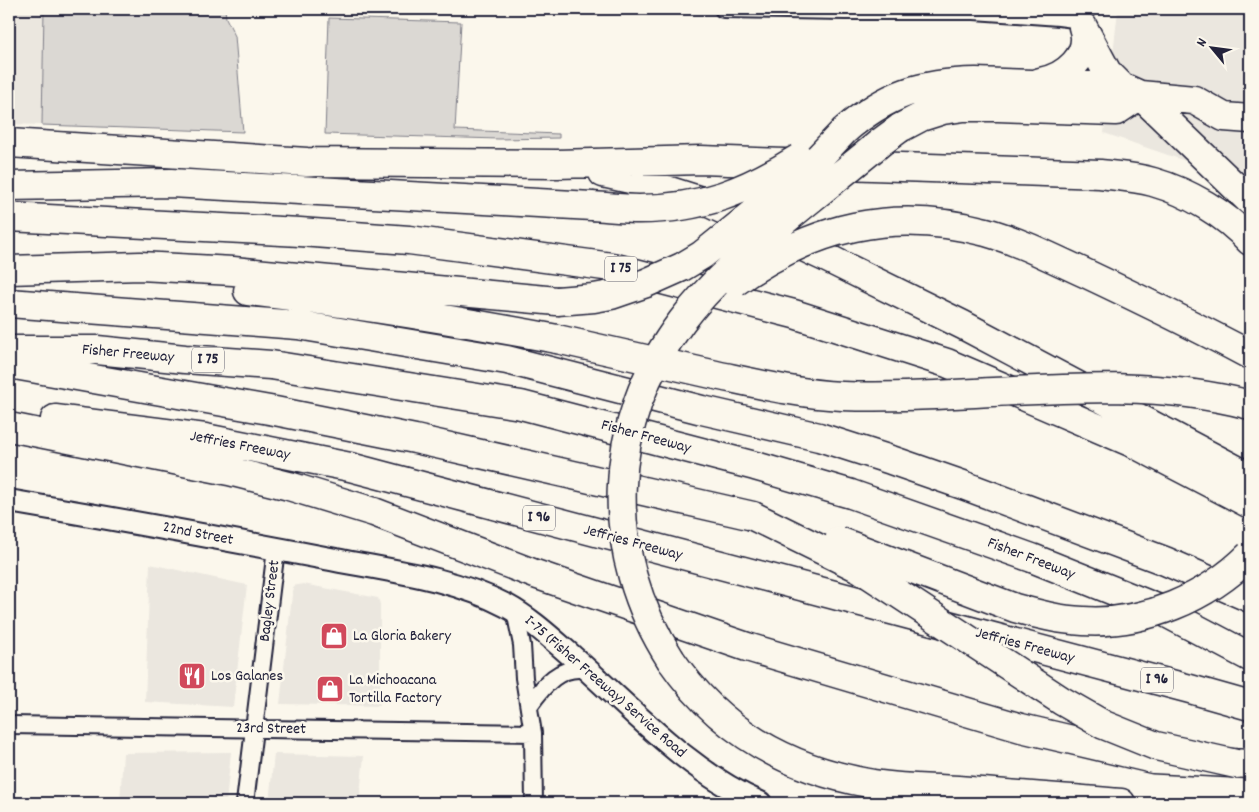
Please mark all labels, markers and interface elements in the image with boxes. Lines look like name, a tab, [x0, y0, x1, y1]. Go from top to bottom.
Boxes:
north arrow	[1186, 22, 1236, 72]
text: N	[1192, 35, 1213, 51]
road number: I 75	[605, 256, 637, 282]
street label: Fisher Freeway	[81, 339, 175, 370]
road number: I 75	[192, 348, 224, 372]
street label: Fisher Freeway	[598, 414, 694, 460]
street label: Jeffries Freeway	[188, 425, 292, 467]
road number: I 96	[523, 506, 555, 530]
street label: 22nd Street	[161, 516, 235, 552]
street label: Jeffries Freeway	[581, 519, 685, 567]
street label: Fisher Freeway	[984, 532, 1079, 586]
street label: Bagley Street	[254, 559, 286, 643]
street label: I-75 (Fisher Freeway) Service Road	[519, 610, 691, 764]
shop icon: La Gloria Bakery	[319, 621, 349, 651]
street label: Jeffries Freeway	[973, 622, 1077, 670]
place label: La Gloria Bakery	[353, 625, 451, 648]
restaurant icon: Los Galanes	[177, 661, 207, 691]
place label: Los Galanes	[211, 665, 283, 688]
road number: I 96	[1141, 668, 1173, 692]
place label: La Michoacana Tortilla Factory	[349, 669, 442, 710]
shop icon: La Michoacana Tortilla Factory	[315, 674, 345, 704]
street label: 23rd Street	[236, 717, 306, 741]

